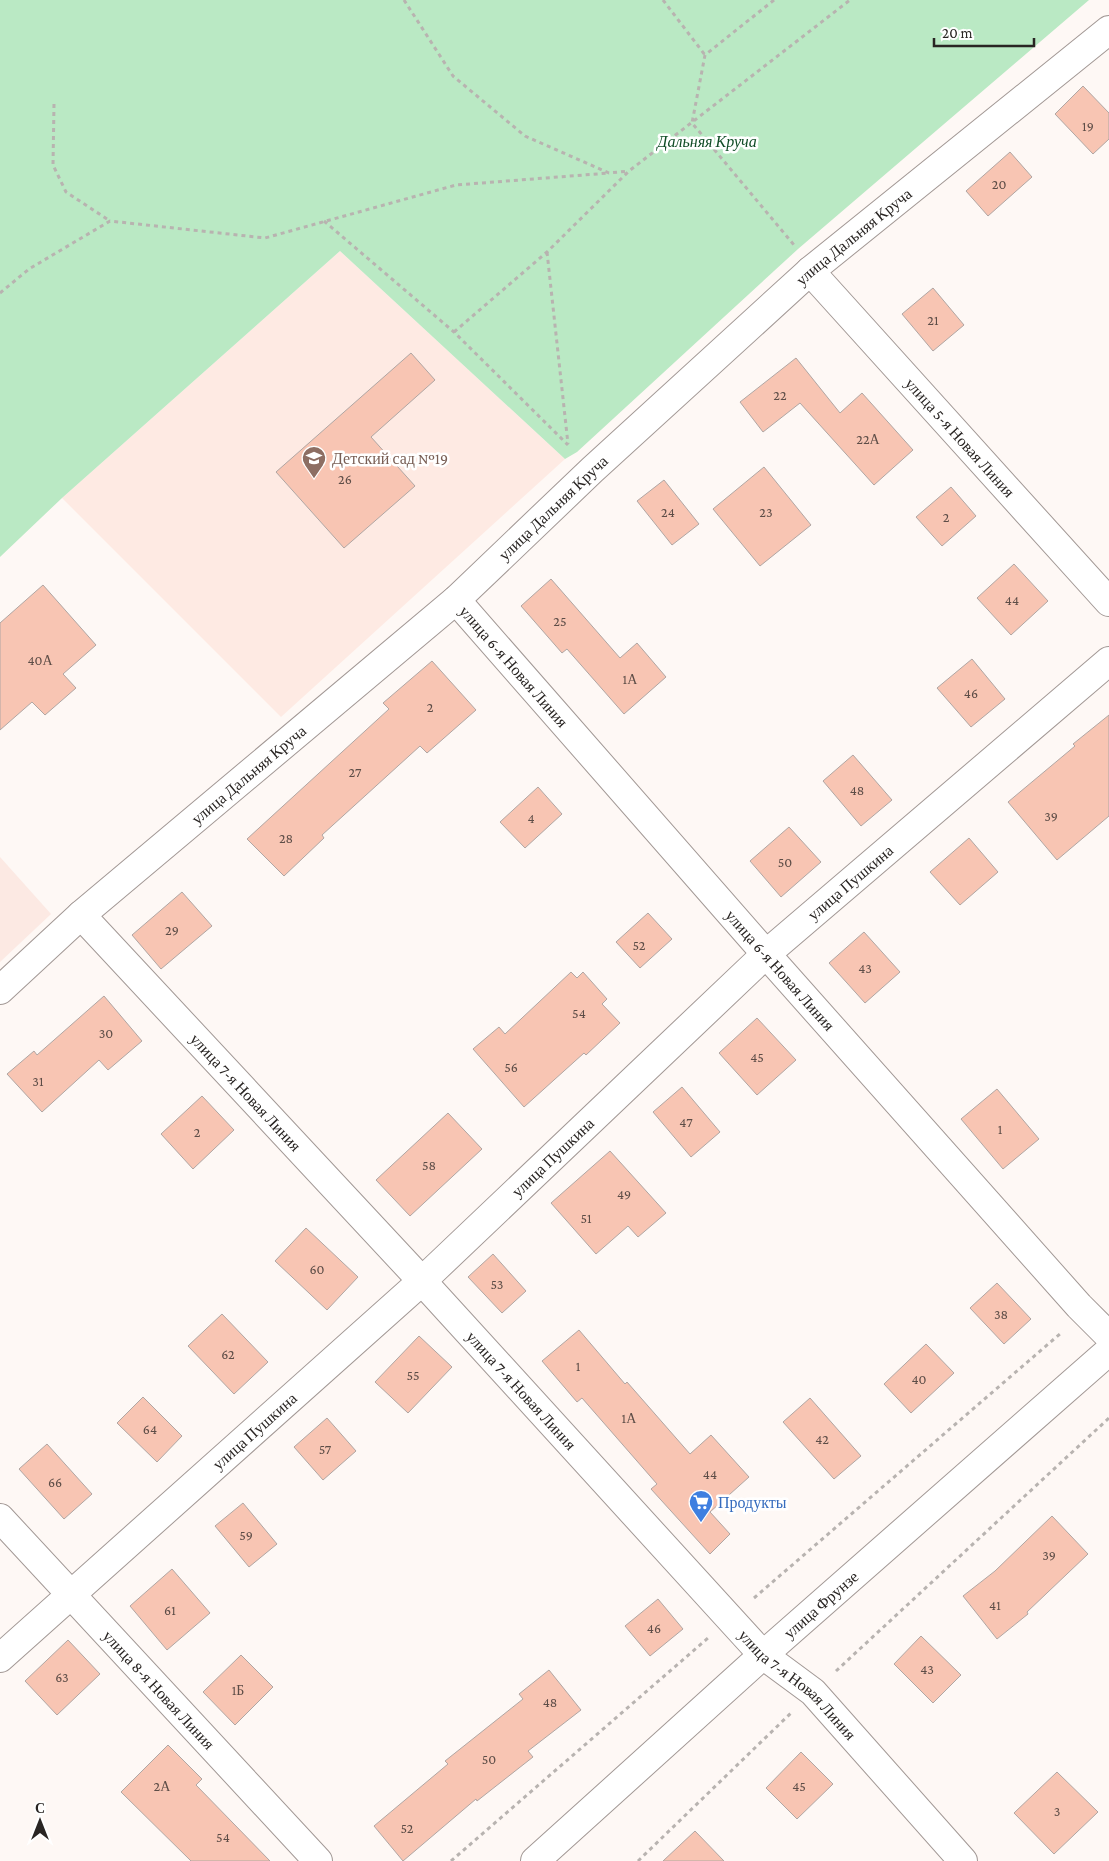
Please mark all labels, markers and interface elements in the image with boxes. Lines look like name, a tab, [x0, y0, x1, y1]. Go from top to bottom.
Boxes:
scale bar	[934, 15, 1034, 47]
text: 20 m	[942, 25, 973, 41]
house number: 19	[1082, 118, 1094, 134]
park label: Дальняя Круча	[655, 133, 757, 151]
house number: 20	[992, 176, 1006, 192]
street label: улица Дальняя Круча	[793, 185, 915, 289]
house number: 21	[927, 312, 939, 328]
street label: улица 5-я Новая Линия	[901, 375, 1018, 501]
house number: 22	[773, 387, 787, 403]
house number: 22А	[856, 431, 881, 447]
school or university icon: Детский сад №19	[301, 445, 327, 479]
place label: Детский сад №19	[332, 450, 448, 468]
street label: улица Дальняя Круча	[495, 452, 611, 564]
house number: 26	[338, 471, 352, 487]
house number: 24	[661, 504, 675, 520]
house number: 23	[759, 504, 773, 520]
house number: 2	[943, 509, 950, 525]
house number: 44	[1005, 592, 1019, 608]
street label: улица 6-я Новая Линия	[455, 603, 572, 731]
house number: 25	[553, 613, 567, 629]
house number: 40А	[27, 652, 53, 668]
house number: 1А	[623, 671, 638, 687]
house number: 46	[964, 685, 978, 701]
house number: 2	[427, 699, 434, 715]
street label: улица Дальняя Круча	[188, 722, 309, 828]
house number: 27	[349, 764, 362, 780]
house number: 48	[850, 782, 864, 798]
house number: 39	[1044, 808, 1058, 824]
house number: 4	[527, 810, 535, 826]
house number: 28	[279, 830, 293, 846]
street label: улица Пушкина	[804, 842, 896, 924]
house number: 50	[778, 854, 792, 870]
street label: улица 6-я Новая Линия	[722, 907, 838, 1034]
house number: 29	[165, 922, 179, 938]
house number: 52	[633, 937, 646, 953]
house number: 43	[858, 960, 872, 976]
house number: 54	[572, 1005, 586, 1021]
house number: 30	[99, 1025, 113, 1041]
street label: улица 7-я Новая Линия	[186, 1030, 305, 1155]
house number: 45	[750, 1049, 764, 1065]
house number: 56	[504, 1059, 518, 1075]
house number: 31	[32, 1073, 44, 1089]
street label: улица Пушкина	[508, 1114, 597, 1201]
house number: 47	[679, 1114, 693, 1130]
house number: 1	[998, 1121, 1003, 1137]
house number: 2	[194, 1124, 201, 1140]
house number: 58	[422, 1157, 436, 1173]
house number: 49	[617, 1186, 631, 1202]
house number: 51	[580, 1210, 592, 1226]
house number: 60	[309, 1261, 325, 1277]
house number: 53	[490, 1276, 504, 1292]
house number: 38	[994, 1306, 1008, 1322]
street label: улица 7-я Новая Линия	[462, 1328, 580, 1454]
house number: 62	[221, 1346, 235, 1362]
house number: 1	[576, 1358, 581, 1374]
house number: 55	[406, 1367, 420, 1383]
house number: 40	[911, 1371, 927, 1387]
street label: улица Пушкина	[209, 1389, 300, 1474]
house number: 1А	[622, 1410, 637, 1426]
house number: 64	[143, 1421, 157, 1437]
house number: 42	[815, 1431, 829, 1447]
house number: 57	[319, 1441, 332, 1457]
house number: 44	[703, 1466, 717, 1482]
house number: 66	[48, 1474, 62, 1490]
supermarket icon: Продукты	[688, 1489, 714, 1523]
place label: Продукты	[718, 1494, 787, 1512]
house number: 59	[239, 1527, 253, 1543]
house number: 39	[1042, 1547, 1056, 1563]
street label: улица Фрунзе	[780, 1568, 861, 1643]
house number: 41	[989, 1597, 1001, 1613]
house number: 61	[164, 1602, 176, 1618]
house number: 46	[647, 1620, 661, 1636]
street label: улица 7-я Новая Линия	[734, 1626, 860, 1744]
street label: улица 8-я Новая Линия	[99, 1627, 218, 1753]
house number: 43	[920, 1661, 934, 1677]
house number: 63	[55, 1669, 69, 1685]
house number: 1Б	[232, 1682, 244, 1698]
house number: 48	[543, 1694, 557, 1710]
house number: 50	[482, 1751, 496, 1767]
house number: 2А	[154, 1778, 171, 1794]
house number: 45	[792, 1778, 806, 1794]
north arrow	[15, 1796, 65, 1846]
text: С	[35, 1800, 45, 1816]
house number: 3	[1054, 1803, 1060, 1819]
house number: 52	[401, 1820, 414, 1836]
house number: 54	[216, 1829, 230, 1845]

